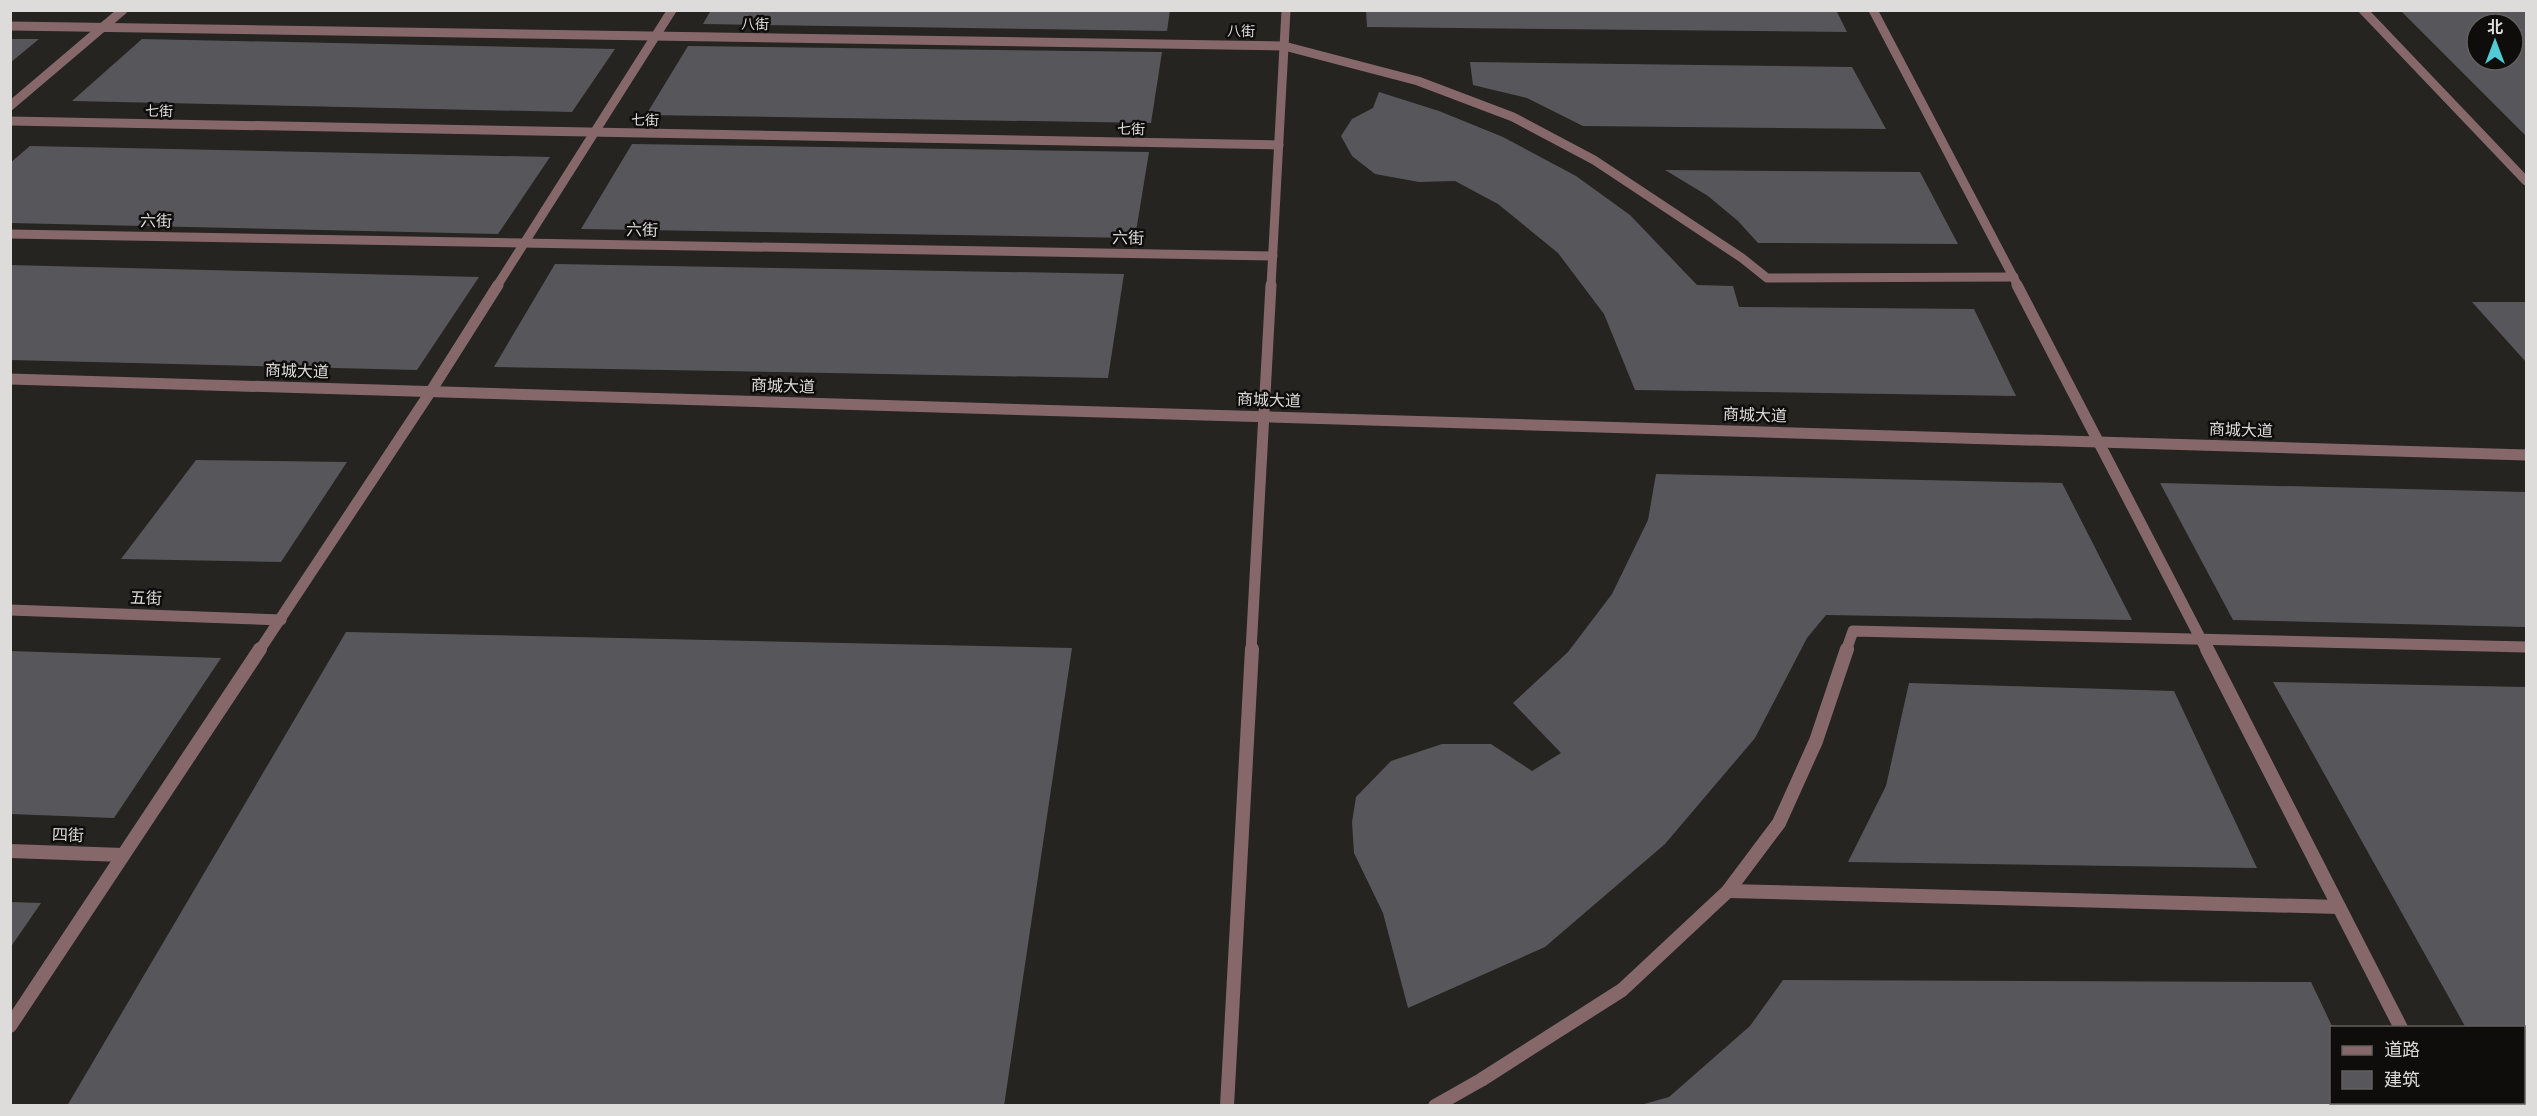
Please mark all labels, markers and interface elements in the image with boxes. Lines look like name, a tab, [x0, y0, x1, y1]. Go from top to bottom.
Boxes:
north arrow	[2465, 12, 2525, 72]
street label: 八街	[741, 15, 769, 33]
text: 北	[2487, 18, 2503, 37]
street label: 八街	[1227, 22, 1255, 40]
street label: 七街	[145, 102, 173, 120]
street label: 七街	[631, 111, 659, 129]
street label: 七街	[1117, 120, 1145, 138]
street label: 六街	[140, 211, 172, 231]
street label: 六街	[626, 220, 658, 240]
street label: 六街	[1112, 228, 1144, 248]
street label: 商城大道	[265, 360, 329, 382]
street label: 商城大道	[751, 375, 815, 397]
street label: 商城大道	[1237, 389, 1301, 411]
street label: 商城大道	[1723, 404, 1787, 426]
street label: 商城大道	[2209, 419, 2273, 441]
street label: 五街	[130, 588, 162, 608]
street label: 四街	[52, 825, 84, 845]
legend	[2330, 1026, 2525, 1104]
text: 道路	[2384, 1039, 2420, 1061]
text: 建筑	[2384, 1069, 2420, 1091]

